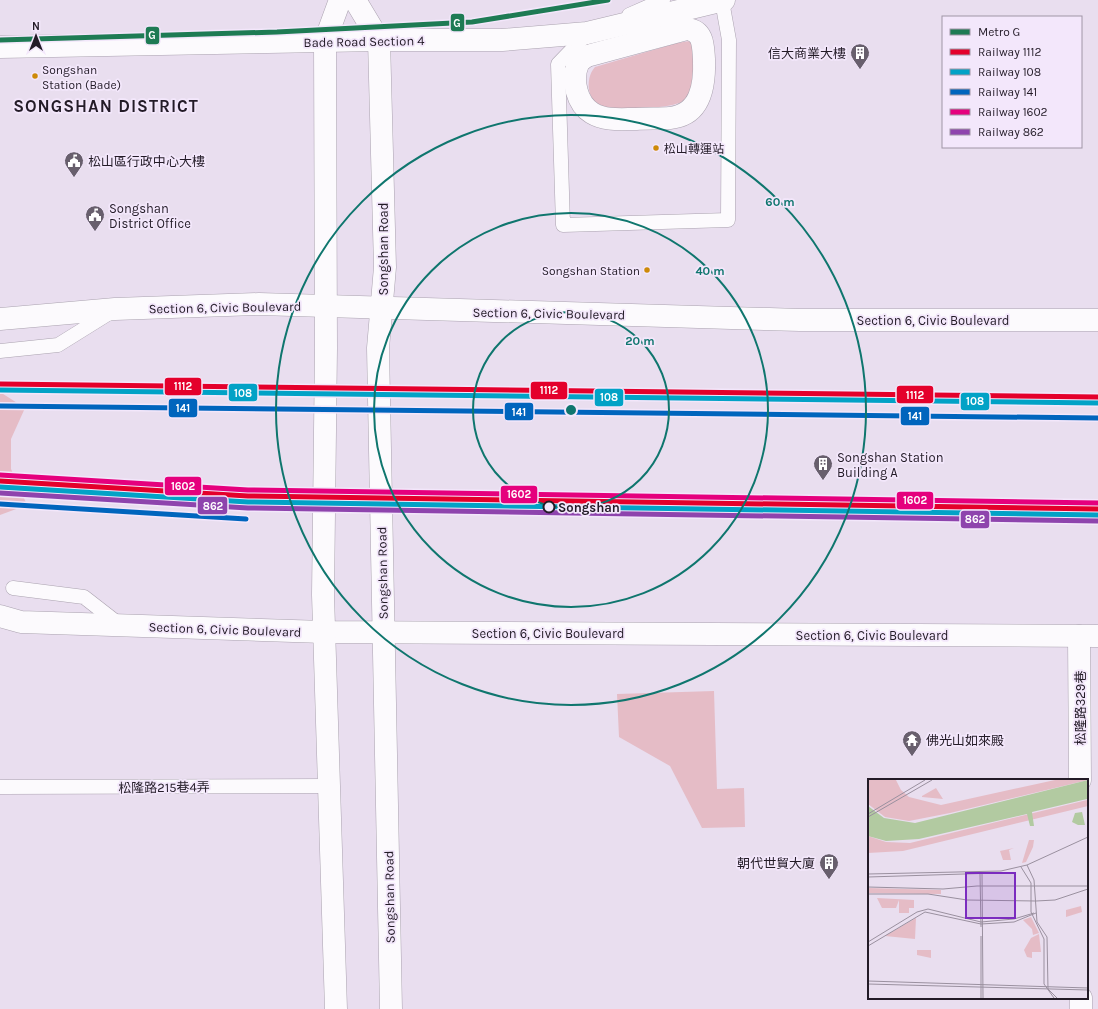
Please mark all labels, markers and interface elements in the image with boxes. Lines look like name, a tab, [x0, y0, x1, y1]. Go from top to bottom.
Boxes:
line badge: G	[450, 13, 465, 32]
north arrow	[16, 16, 56, 56]
legend	[942, 16, 1082, 148]
text: G	[453, 17, 461, 30]
text: N	[32, 20, 40, 33]
text: Metro G	[978, 25, 1020, 39]
line badge: G	[145, 26, 160, 45]
text: G	[148, 29, 156, 42]
street label: Bade Road Section 4	[303, 33, 425, 50]
building icon: 信大商業大樓	[849, 42, 871, 70]
text: Railway 1112	[978, 45, 1042, 59]
place label: 信大商業大樓	[768, 46, 846, 61]
place label: Songshan Station (Bade)	[42, 63, 121, 92]
text: Railway 108	[978, 65, 1041, 79]
marker: Songshan Station (Bade)	[30, 71, 40, 81]
text: Railway 141	[978, 85, 1037, 99]
district label: SONGSHAN DISTRICT	[13, 96, 199, 116]
text: Railway 1602	[978, 105, 1048, 119]
text: Railway 862	[978, 125, 1044, 139]
place label: 松山轉運站	[664, 142, 724, 156]
marker: 松山轉運站	[651, 143, 661, 153]
public building icon: 松山區行政中心大樓	[63, 150, 85, 178]
place label: 松山區行政中心大樓	[88, 154, 205, 169]
text: 60 m	[765, 195, 795, 209]
place label: Songshan District Office	[109, 201, 191, 231]
street label: Songshan Road	[376, 203, 391, 295]
public building icon: Songshan District Office	[84, 204, 106, 232]
place label: Songshan Station	[542, 264, 640, 278]
text: 40 m	[695, 264, 725, 278]
marker: Songshan Station	[642, 265, 652, 275]
street label: Section 6, Civic Boulevard	[148, 299, 302, 316]
street label: Section 6, Civic Boulevard	[472, 305, 626, 322]
street label: Section 6, Civic Boulevard	[857, 313, 1009, 328]
text: 20 m	[625, 334, 655, 348]
line badge: 1112	[164, 377, 202, 396]
text: 1112	[174, 380, 193, 393]
line badge: 1112	[530, 381, 568, 400]
line badge: 108	[228, 383, 258, 402]
text: 1112	[540, 384, 559, 397]
line badge: 1112	[896, 385, 934, 404]
text: 108	[234, 387, 252, 400]
line badge: 108	[594, 388, 624, 407]
text: 1112	[906, 389, 925, 402]
text: 108	[600, 391, 618, 404]
line badge: 108	[960, 392, 990, 411]
text: 108	[966, 395, 984, 408]
line badge: 141	[168, 398, 198, 418]
text: 141	[176, 402, 190, 415]
line badge: 141	[504, 402, 534, 421]
centre of rings	[564, 403, 578, 417]
text: 141	[512, 406, 526, 419]
line badge: 141	[900, 406, 930, 426]
text: 141	[908, 410, 922, 423]
place label: Songshan Station Building A	[837, 450, 944, 480]
building icon: Songshan Station Building A	[812, 453, 834, 481]
line badge: 1602	[164, 476, 202, 496]
text: 1602	[171, 480, 195, 493]
line badge: 1602	[500, 485, 538, 504]
text: 1602	[507, 488, 531, 501]
line badge: 1602	[896, 491, 934, 510]
text: 1602	[903, 494, 927, 507]
line badge: 862	[197, 496, 228, 515]
text: 862	[203, 500, 224, 513]
marker: Songshan	[542, 500, 556, 514]
place label: Songshan	[558, 500, 620, 515]
line badge: 862	[960, 510, 990, 529]
text: 862	[965, 513, 986, 526]
street label: Songshan Road	[374, 526, 391, 620]
street label: Section 6, Civic Boulevard	[148, 619, 302, 640]
street label: Section 6, Civic Boulevard	[472, 626, 624, 641]
street label: Section 6, Civic Boulevard	[796, 628, 948, 643]
street label: 松隆路329巷	[1073, 671, 1088, 745]
temple icon: 佛光山如來殿	[901, 729, 923, 757]
place label: 佛光山如來殿	[926, 733, 1004, 748]
street label: 松隆路215巷4弄	[118, 779, 210, 796]
inset map	[868, 779, 1088, 999]
street label: Songshan Road	[381, 850, 398, 944]
building icon: 朝代世貿大廈	[818, 852, 840, 880]
place label: 朝代世貿大廈	[737, 856, 815, 871]

